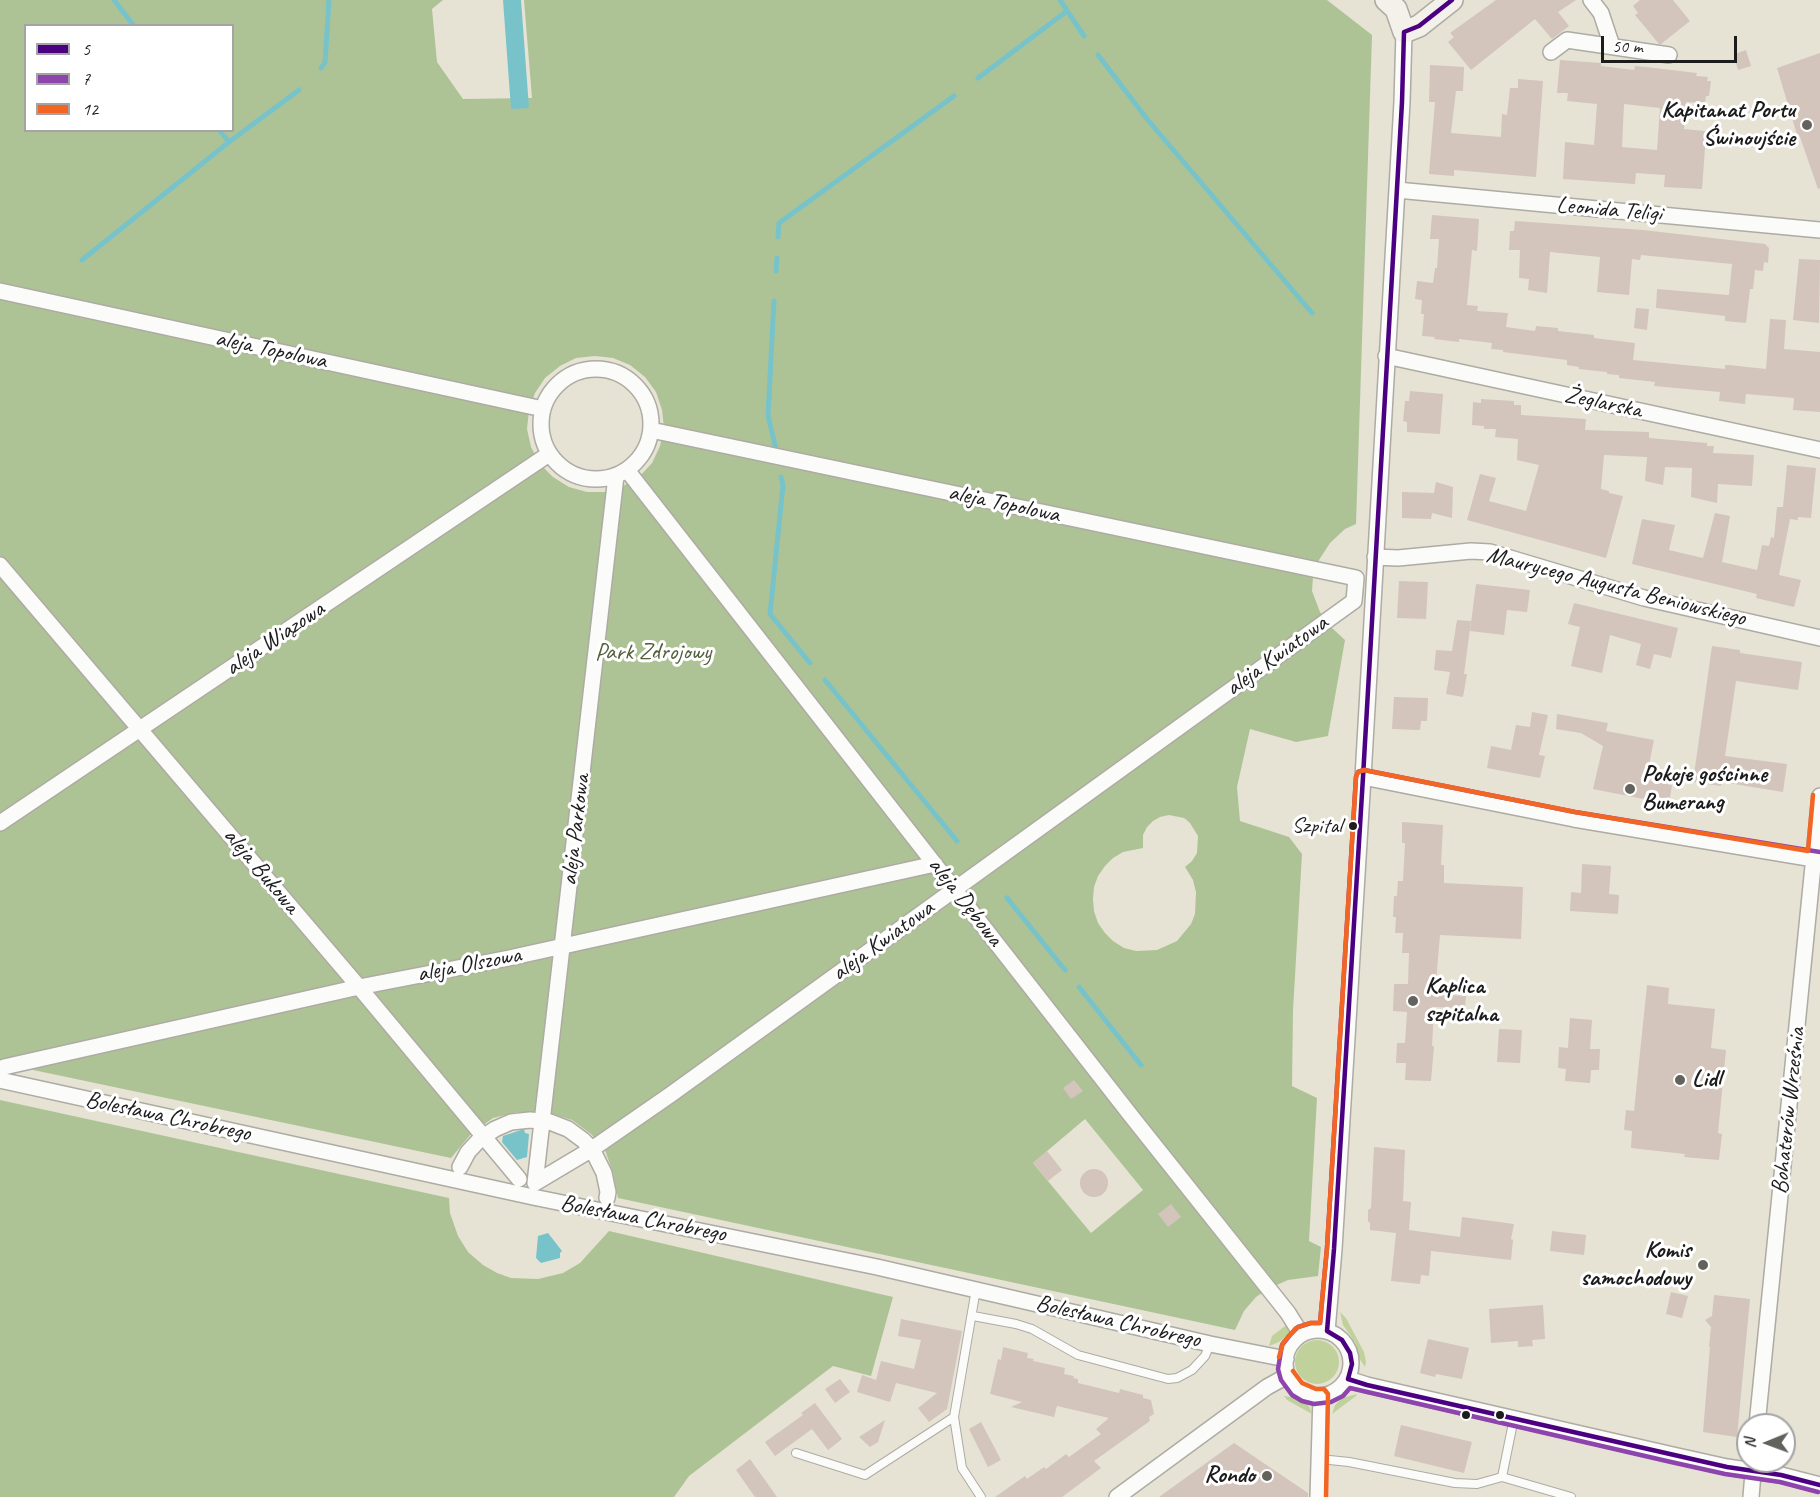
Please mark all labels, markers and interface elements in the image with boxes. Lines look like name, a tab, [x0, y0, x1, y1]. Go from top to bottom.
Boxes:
legend	[24, 24, 234, 132]
scale bar	[1604, 24, 1740, 62]
text: 50 m	[1612, 35, 1643, 57]
text: 5	[82, 38, 90, 60]
text: 7	[82, 68, 90, 90]
place label: Kapitanat Portu Świnoujście	[1661, 97, 1795, 153]
text: 12	[82, 98, 98, 120]
marker: Kapitanat Portu Świnoujście	[1800, 118, 1814, 132]
street label: Leonida Teligi	[1555, 191, 1663, 229]
street label: aleja Topolowa	[213, 324, 329, 376]
street label: Żeglarska	[1562, 381, 1644, 425]
street label: aleja Topolowa	[946, 478, 1062, 530]
street label: Maurycego Augusta Beniowskiego	[1484, 541, 1748, 633]
street label: aleja Wiązowa	[220, 595, 330, 683]
street label: aleja Kwiatowa	[1220, 609, 1334, 703]
park label: Park Zdrojowy	[595, 639, 711, 667]
place label: Pokoje gościnne Bumerang	[1642, 761, 1767, 817]
street label: aleja Parkowa	[555, 773, 597, 887]
marker: Pokoje gościnne Bumerang	[1623, 782, 1637, 796]
place label: Szpital	[1292, 813, 1342, 839]
marker: Szpital	[1347, 820, 1359, 832]
street label: aleja Bukowa	[217, 822, 305, 920]
street label: aleja Dębowa	[921, 852, 1009, 952]
street label: aleja Kwiatowa	[826, 894, 940, 988]
street label: aleja Olszowa	[415, 941, 523, 989]
place label: Kaplica szpitalna	[1425, 973, 1498, 1029]
marker: Kaplica szpitalna	[1406, 994, 1420, 1008]
street label: Bohaterów Września	[1766, 1026, 1812, 1196]
place label: Lidl	[1692, 1066, 1721, 1094]
marker: Lidl	[1673, 1073, 1687, 1087]
street label: Bolesława Chrobrego	[83, 1085, 253, 1149]
street label: Bolesława Chrobrego	[558, 1189, 728, 1249]
place label: Komis samochodowy	[1580, 1237, 1691, 1293]
marker: Komis samochodowy	[1696, 1258, 1710, 1272]
street label: Bolesława Chrobrego	[1033, 1289, 1203, 1355]
unlabelled marker	[1460, 1409, 1472, 1421]
unlabelled marker	[1494, 1409, 1506, 1421]
north arrow	[1736, 1413, 1796, 1473]
text: N	[1740, 1438, 1760, 1448]
place label: Rondo	[1204, 1462, 1255, 1490]
marker: Rondo	[1260, 1469, 1274, 1483]

